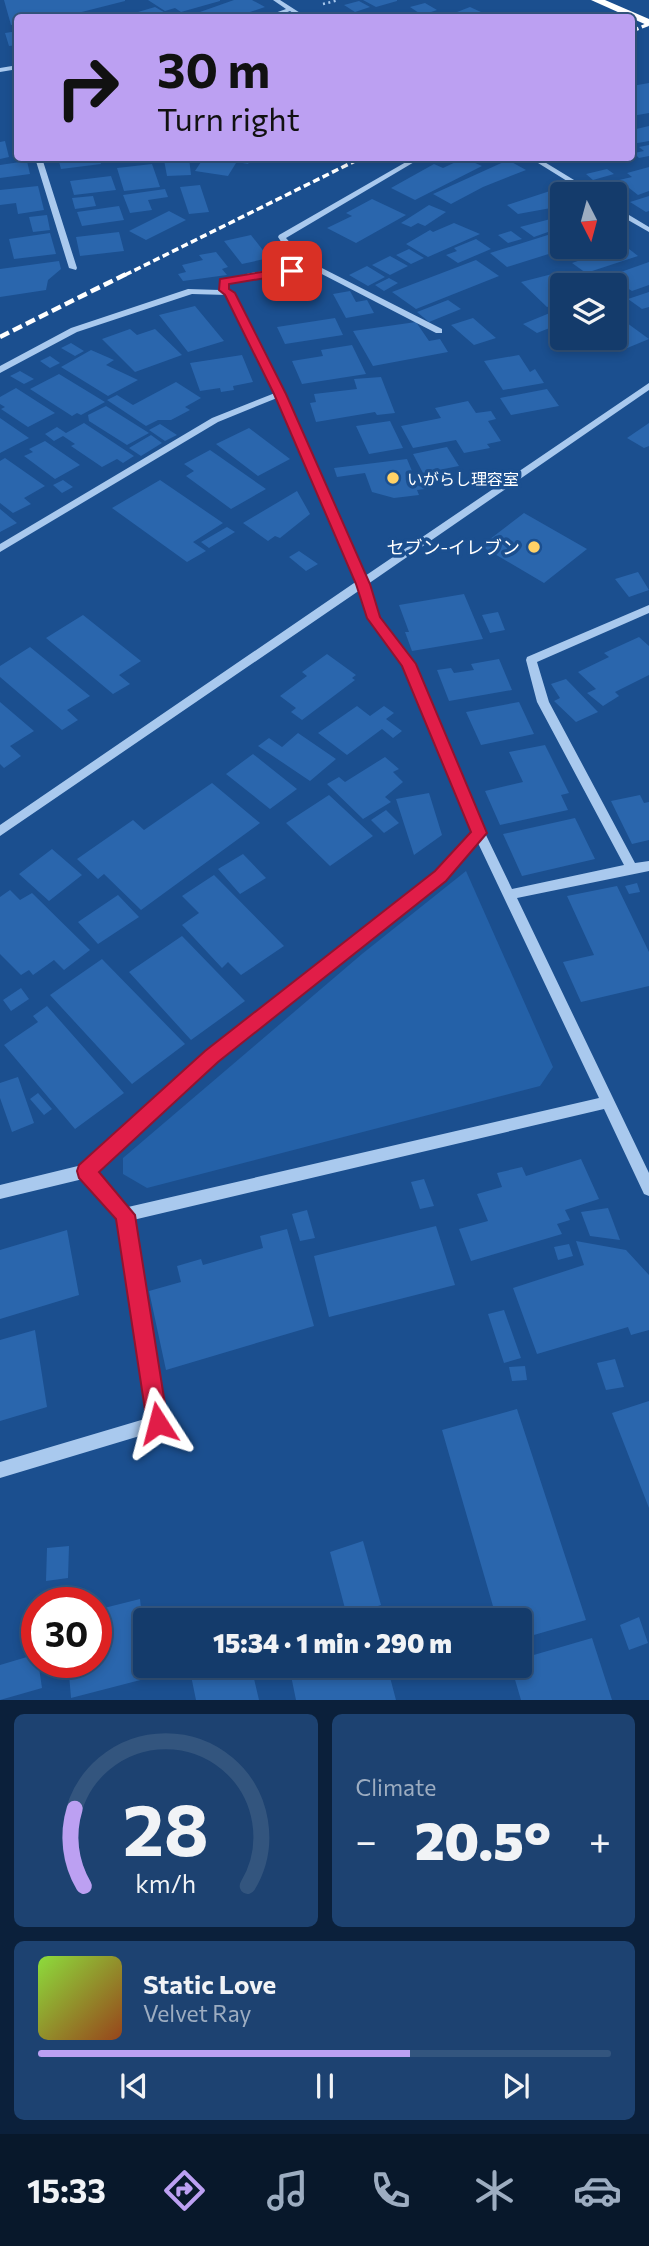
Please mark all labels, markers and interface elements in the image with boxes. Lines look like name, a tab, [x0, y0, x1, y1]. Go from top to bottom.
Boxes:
text: 30 m	[157, 38, 270, 98]
icon: right	[42, 42, 133, 133]
text: Turn right	[157, 98, 300, 138]
north arrow	[550, 182, 626, 259]
map controls	[550, 182, 627, 350]
pin	[262, 241, 322, 301]
icon: arrive	[273, 252, 311, 290]
button: layers	[550, 273, 627, 350]
place label: いがらし理容室	[407, 469, 519, 488]
marker: いがらし理容室	[385, 470, 401, 486]
place label: セブン-イレブン	[386, 536, 520, 558]
marker: セブン-イレブン	[526, 539, 542, 555]
position arrow	[121, 1386, 195, 1460]
speed limit sign: 30	[21, 1587, 112, 1678]
text: 15:34 · 1 min · 290 m	[213, 1627, 452, 1658]
text: Climate	[356, 1773, 437, 1801]
text: 28	[123, 1783, 209, 1872]
text: 20.5°	[415, 1807, 551, 1871]
text: −	[356, 1816, 377, 1863]
text: +	[589, 1816, 611, 1863]
text: km/h	[135, 1868, 196, 1898]
text: Static Love	[143, 1968, 276, 1999]
text: Velvet Ray	[143, 1999, 251, 2027]
icon: previous	[115, 2067, 153, 2105]
icon: pause	[306, 2067, 344, 2105]
icon: next	[497, 2067, 535, 2105]
icon: directions	[160, 2166, 209, 2215]
icon: music	[263, 2166, 312, 2215]
icon: phone	[366, 2166, 415, 2215]
icon: climate	[470, 2166, 519, 2215]
icon: car	[573, 2166, 622, 2215]
text: 15:33	[27, 2170, 106, 2210]

